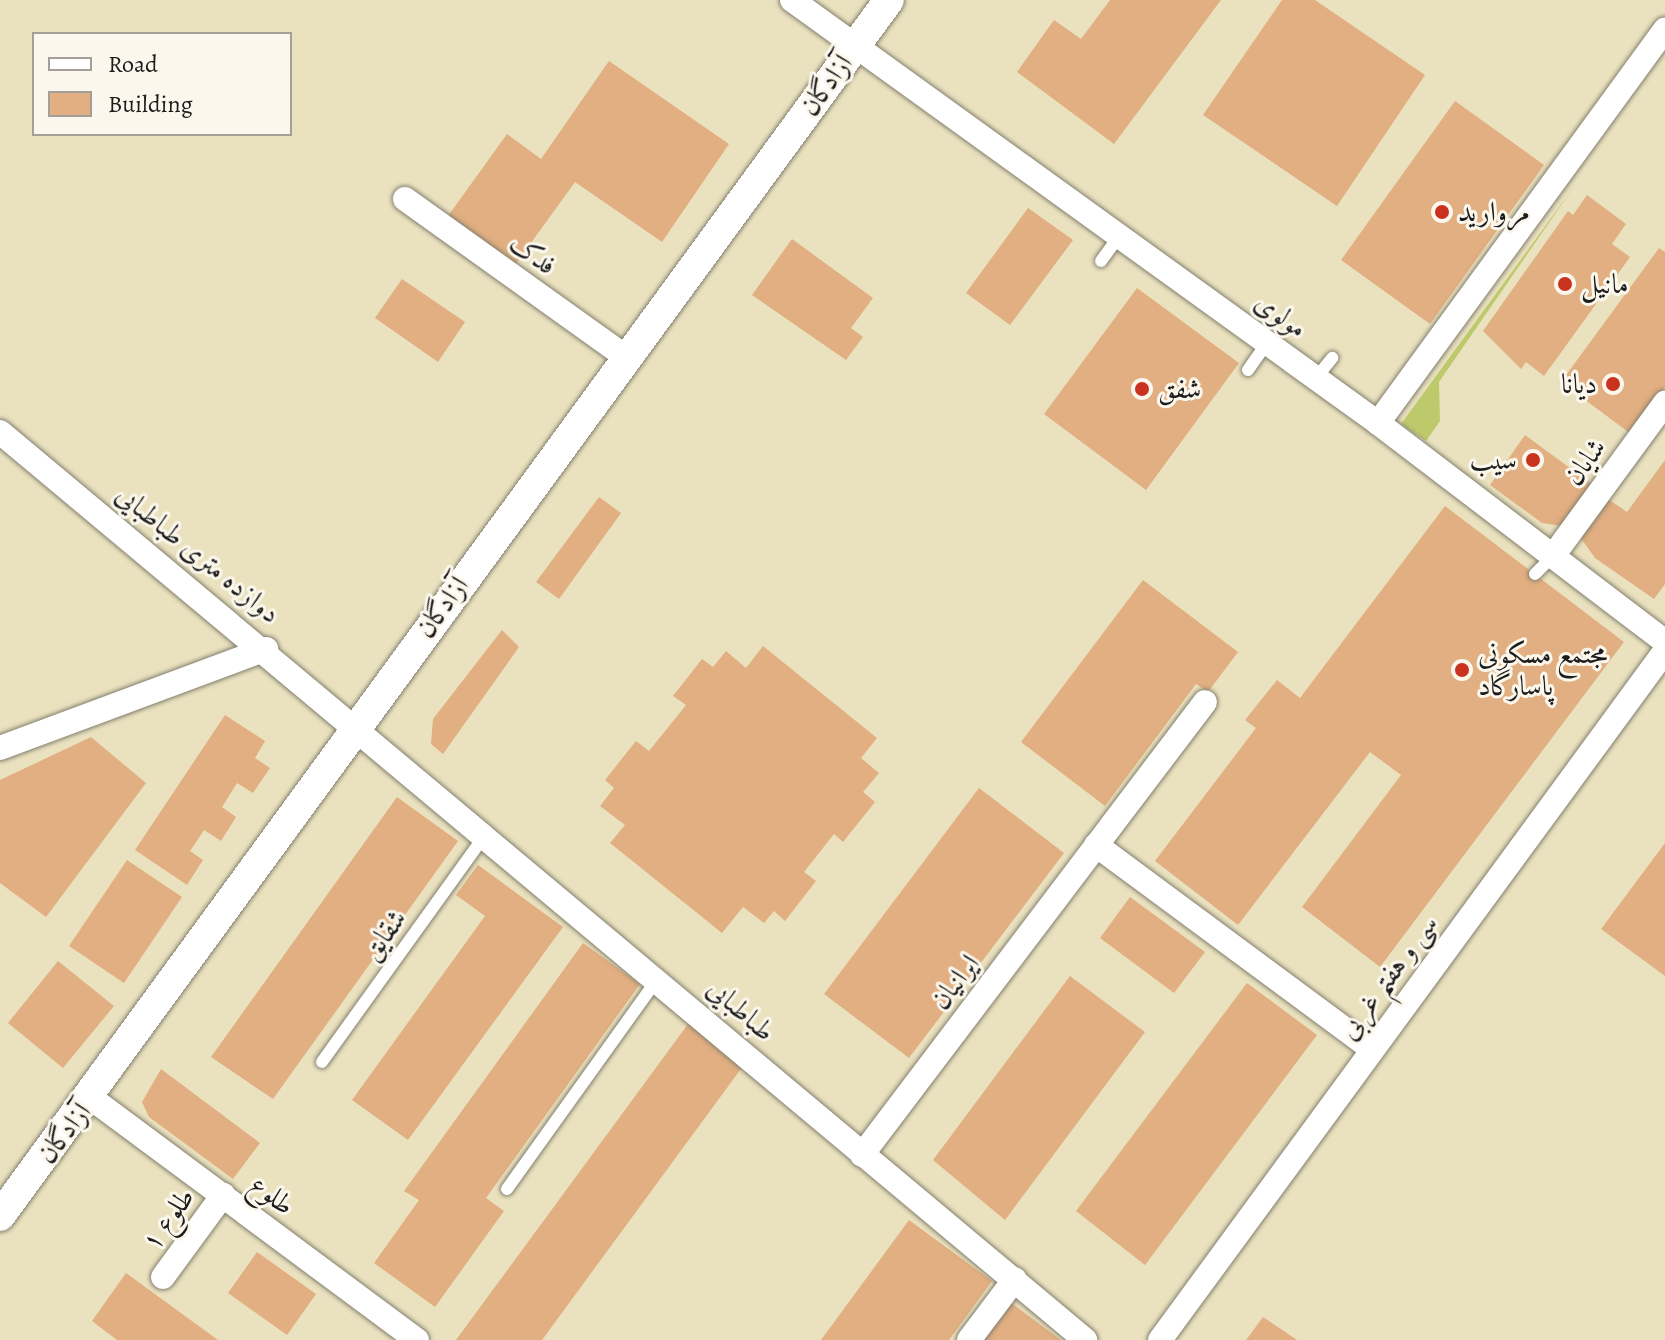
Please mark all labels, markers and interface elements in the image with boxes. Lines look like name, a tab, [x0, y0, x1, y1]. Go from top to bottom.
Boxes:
legend	[32, 32, 292, 136]
text: Road	[108, 48, 158, 80]
street label: آزادگان	[792, 48, 860, 122]
text: Building	[108, 88, 193, 120]
place label: مروارید	[1458, 195, 1530, 229]
marker: مروارید	[1433, 203, 1451, 221]
street label: فدک	[503, 226, 563, 282]
place label: مانیل	[1581, 267, 1629, 301]
marker: مانیل	[1556, 275, 1574, 293]
street label: مولوی	[1248, 285, 1314, 345]
place label: دیانا	[1561, 367, 1597, 401]
place label: شفق	[1158, 372, 1201, 406]
marker: دیانا	[1604, 375, 1622, 393]
marker: شفق	[1133, 380, 1151, 398]
street label: شایان	[1557, 432, 1613, 492]
place label: سیب	[1470, 443, 1517, 477]
marker: سیب	[1524, 451, 1542, 469]
street label: دوازده متری طباطبایی	[109, 478, 287, 630]
street label: آزادگان	[408, 570, 476, 644]
place label: مجتمع مسکونی پاسارگاد	[1478, 637, 1608, 703]
marker: مجتمع مسکونی پاسارگاد	[1453, 661, 1471, 679]
street label: شقایق	[354, 903, 414, 967]
street label: سی و هفتم غربی	[1331, 908, 1445, 1046]
street label: ایرانیان	[923, 948, 987, 1016]
street label: طباطبایی	[700, 971, 782, 1049]
street label: آزادگان	[30, 1096, 98, 1170]
street label: طلوع	[243, 1167, 301, 1223]
street label: طلوع ۱	[134, 1181, 202, 1257]

